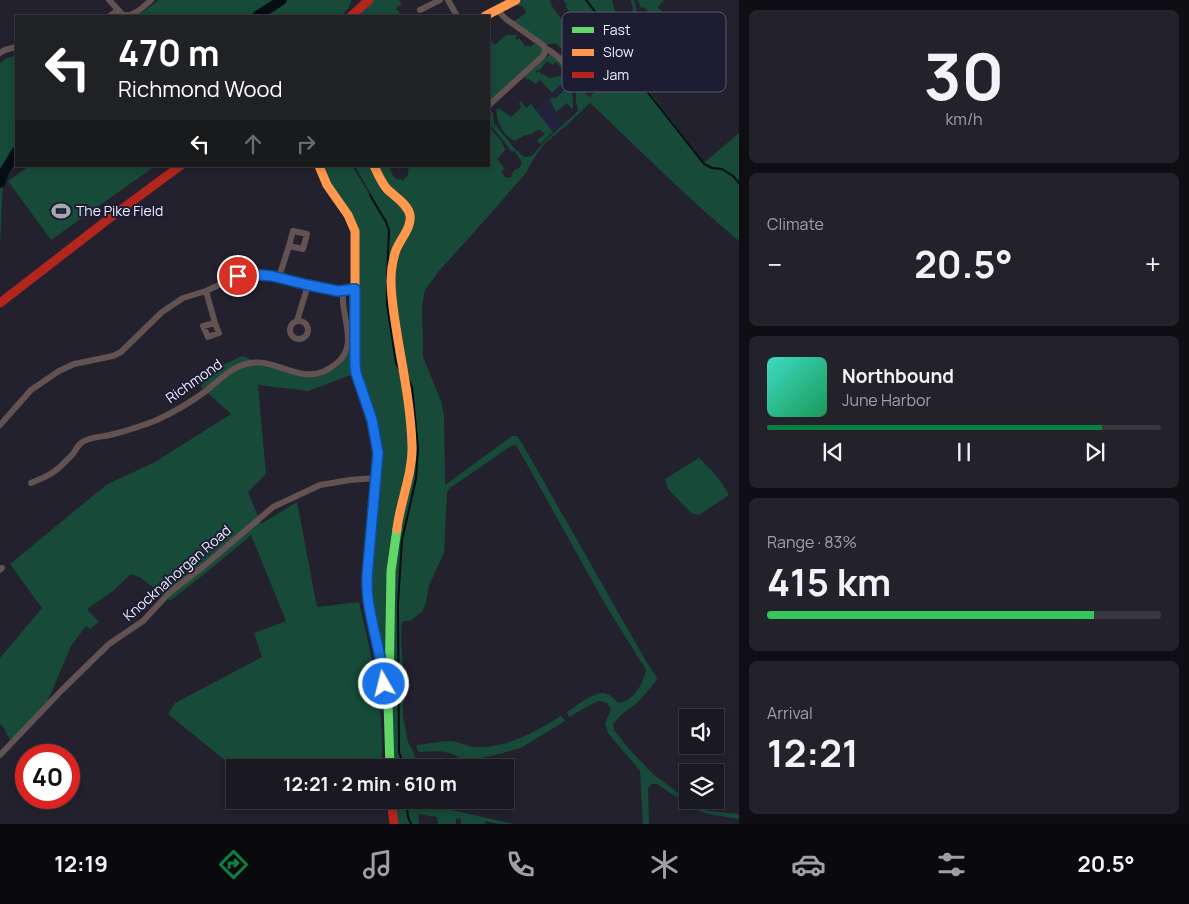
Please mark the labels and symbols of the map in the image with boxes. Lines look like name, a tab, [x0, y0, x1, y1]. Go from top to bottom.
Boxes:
legend	[562, 12, 726, 92]
text: Fast	[603, 20, 631, 39]
text: Slow	[603, 42, 634, 61]
text: Jam	[603, 65, 629, 84]
sports icon: The Pike Field	[50, 200, 72, 222]
place label: The Pike Field	[76, 201, 163, 220]
pin	[217, 255, 259, 297]
street label: Richmond	[162, 354, 226, 407]
street label: Knocknahorgan Road	[119, 520, 235, 625]
position arrow	[357, 657, 409, 709]
speed limit sign: 40	[15, 744, 80, 809]

